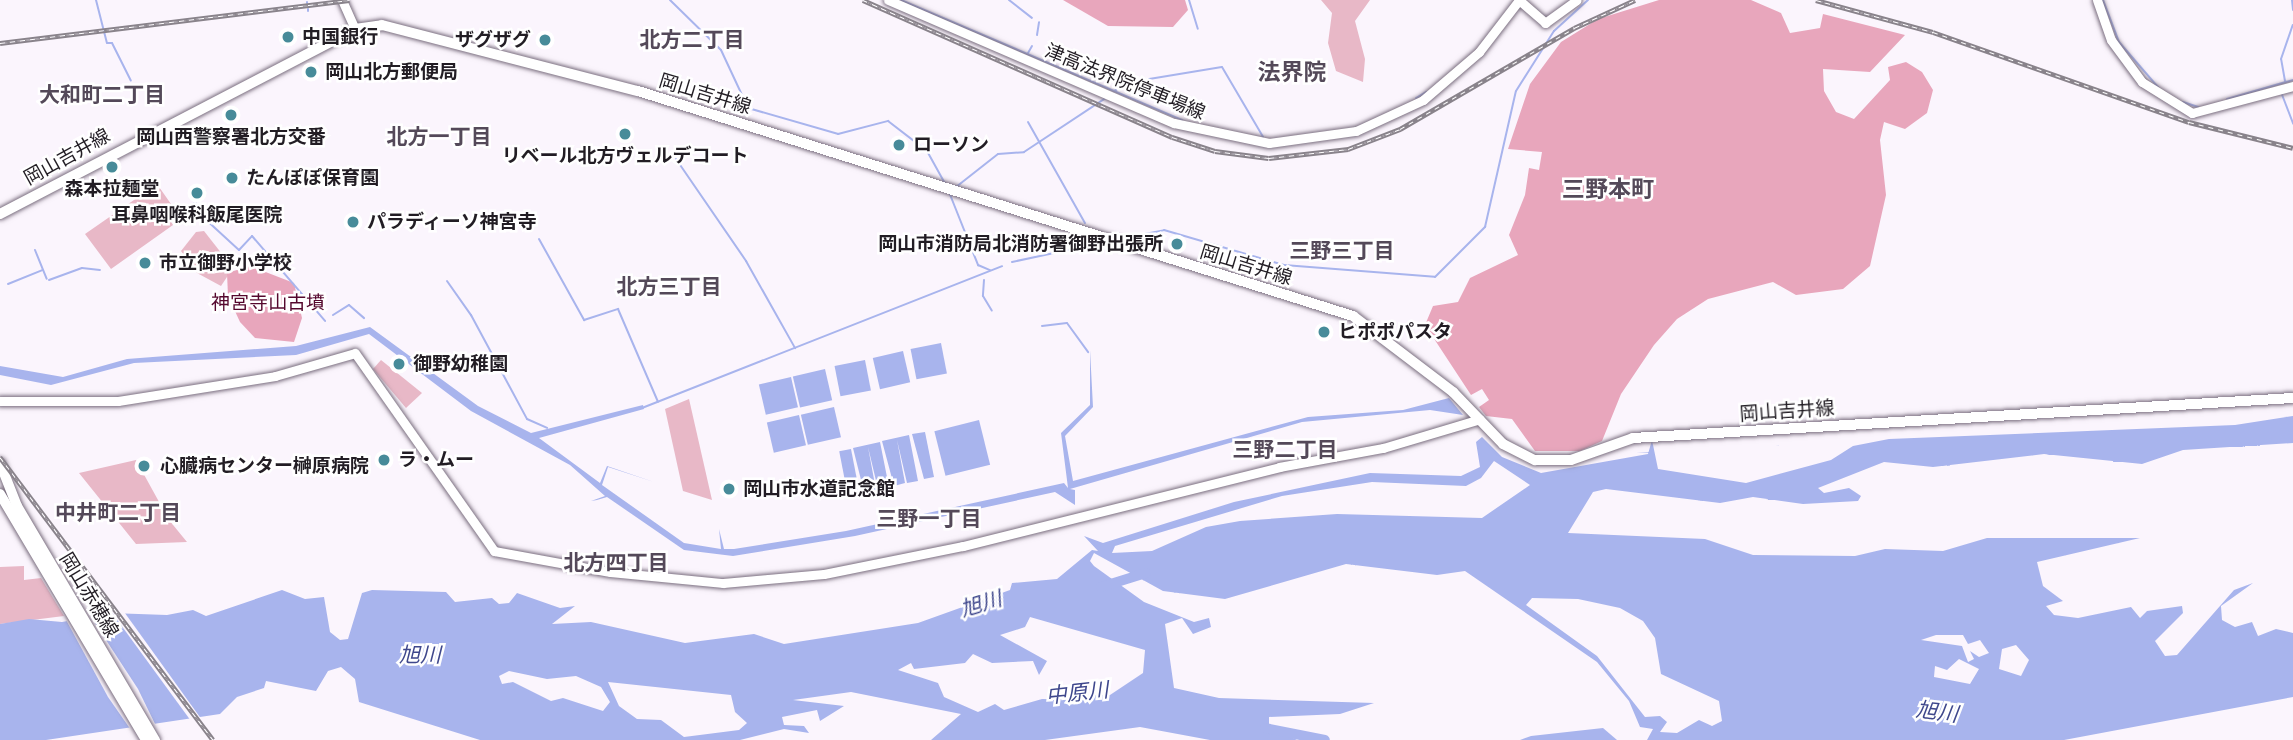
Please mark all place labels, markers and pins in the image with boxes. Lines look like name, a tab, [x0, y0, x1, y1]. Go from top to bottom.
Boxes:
place label: 中国銀行	[302, 26, 378, 48]
marker: 中国銀行	[280, 29, 296, 45]
place label: ザグザグ	[455, 29, 531, 51]
marker: ザグザグ	[537, 32, 553, 48]
place label: 岡山北方郵便局	[325, 61, 458, 83]
marker: 岡山北方郵便局	[303, 64, 319, 80]
marker: 岡山西警察署北方交番	[223, 107, 239, 123]
place label: 岡山西警察署北方交番	[136, 126, 326, 148]
marker: リベール北方ヴェルデコート	[617, 126, 633, 142]
place label: ローソン	[913, 134, 989, 156]
marker: ローソン	[891, 137, 907, 153]
place label: リベール北方ヴェルデコート	[502, 145, 748, 167]
marker: 森本拉麺堂	[104, 159, 120, 175]
place label: たんぽぽ保育園	[246, 167, 379, 189]
marker: たんぽぽ保育園	[224, 170, 240, 186]
place label: 森本拉麺堂	[65, 178, 159, 200]
marker: 耳鼻咽喉科飯尾医院	[189, 185, 205, 201]
place label: 耳鼻咽喉科飯尾医院	[112, 204, 282, 226]
place label: パラディーソ神宮寺	[367, 211, 538, 233]
marker: パラディーソ神宮寺	[345, 214, 361, 230]
place label: 岡山市消防局北消防署御野出張所	[878, 233, 1163, 255]
marker: 岡山市消防局北消防署御野出張所	[1169, 236, 1185, 252]
place label: 市立御野小学校	[159, 252, 292, 274]
marker: 市立御野小学校	[137, 255, 153, 271]
place label: ヒポポパスタ	[1338, 321, 1452, 343]
marker: ヒポポパスタ	[1316, 324, 1332, 340]
place label: 御野幼稚園	[413, 353, 508, 375]
marker: 御野幼稚園	[391, 356, 407, 372]
place label: ラ・ムー	[398, 449, 474, 471]
marker: ラ・ムー	[376, 452, 392, 468]
place label: 心臓病センター榊原病院	[160, 455, 369, 477]
marker: 心臓病センター榊原病院	[134, 456, 154, 476]
place label: 岡山市水道記念館	[743, 478, 895, 500]
marker: 岡山市水道記念館	[721, 481, 737, 497]

